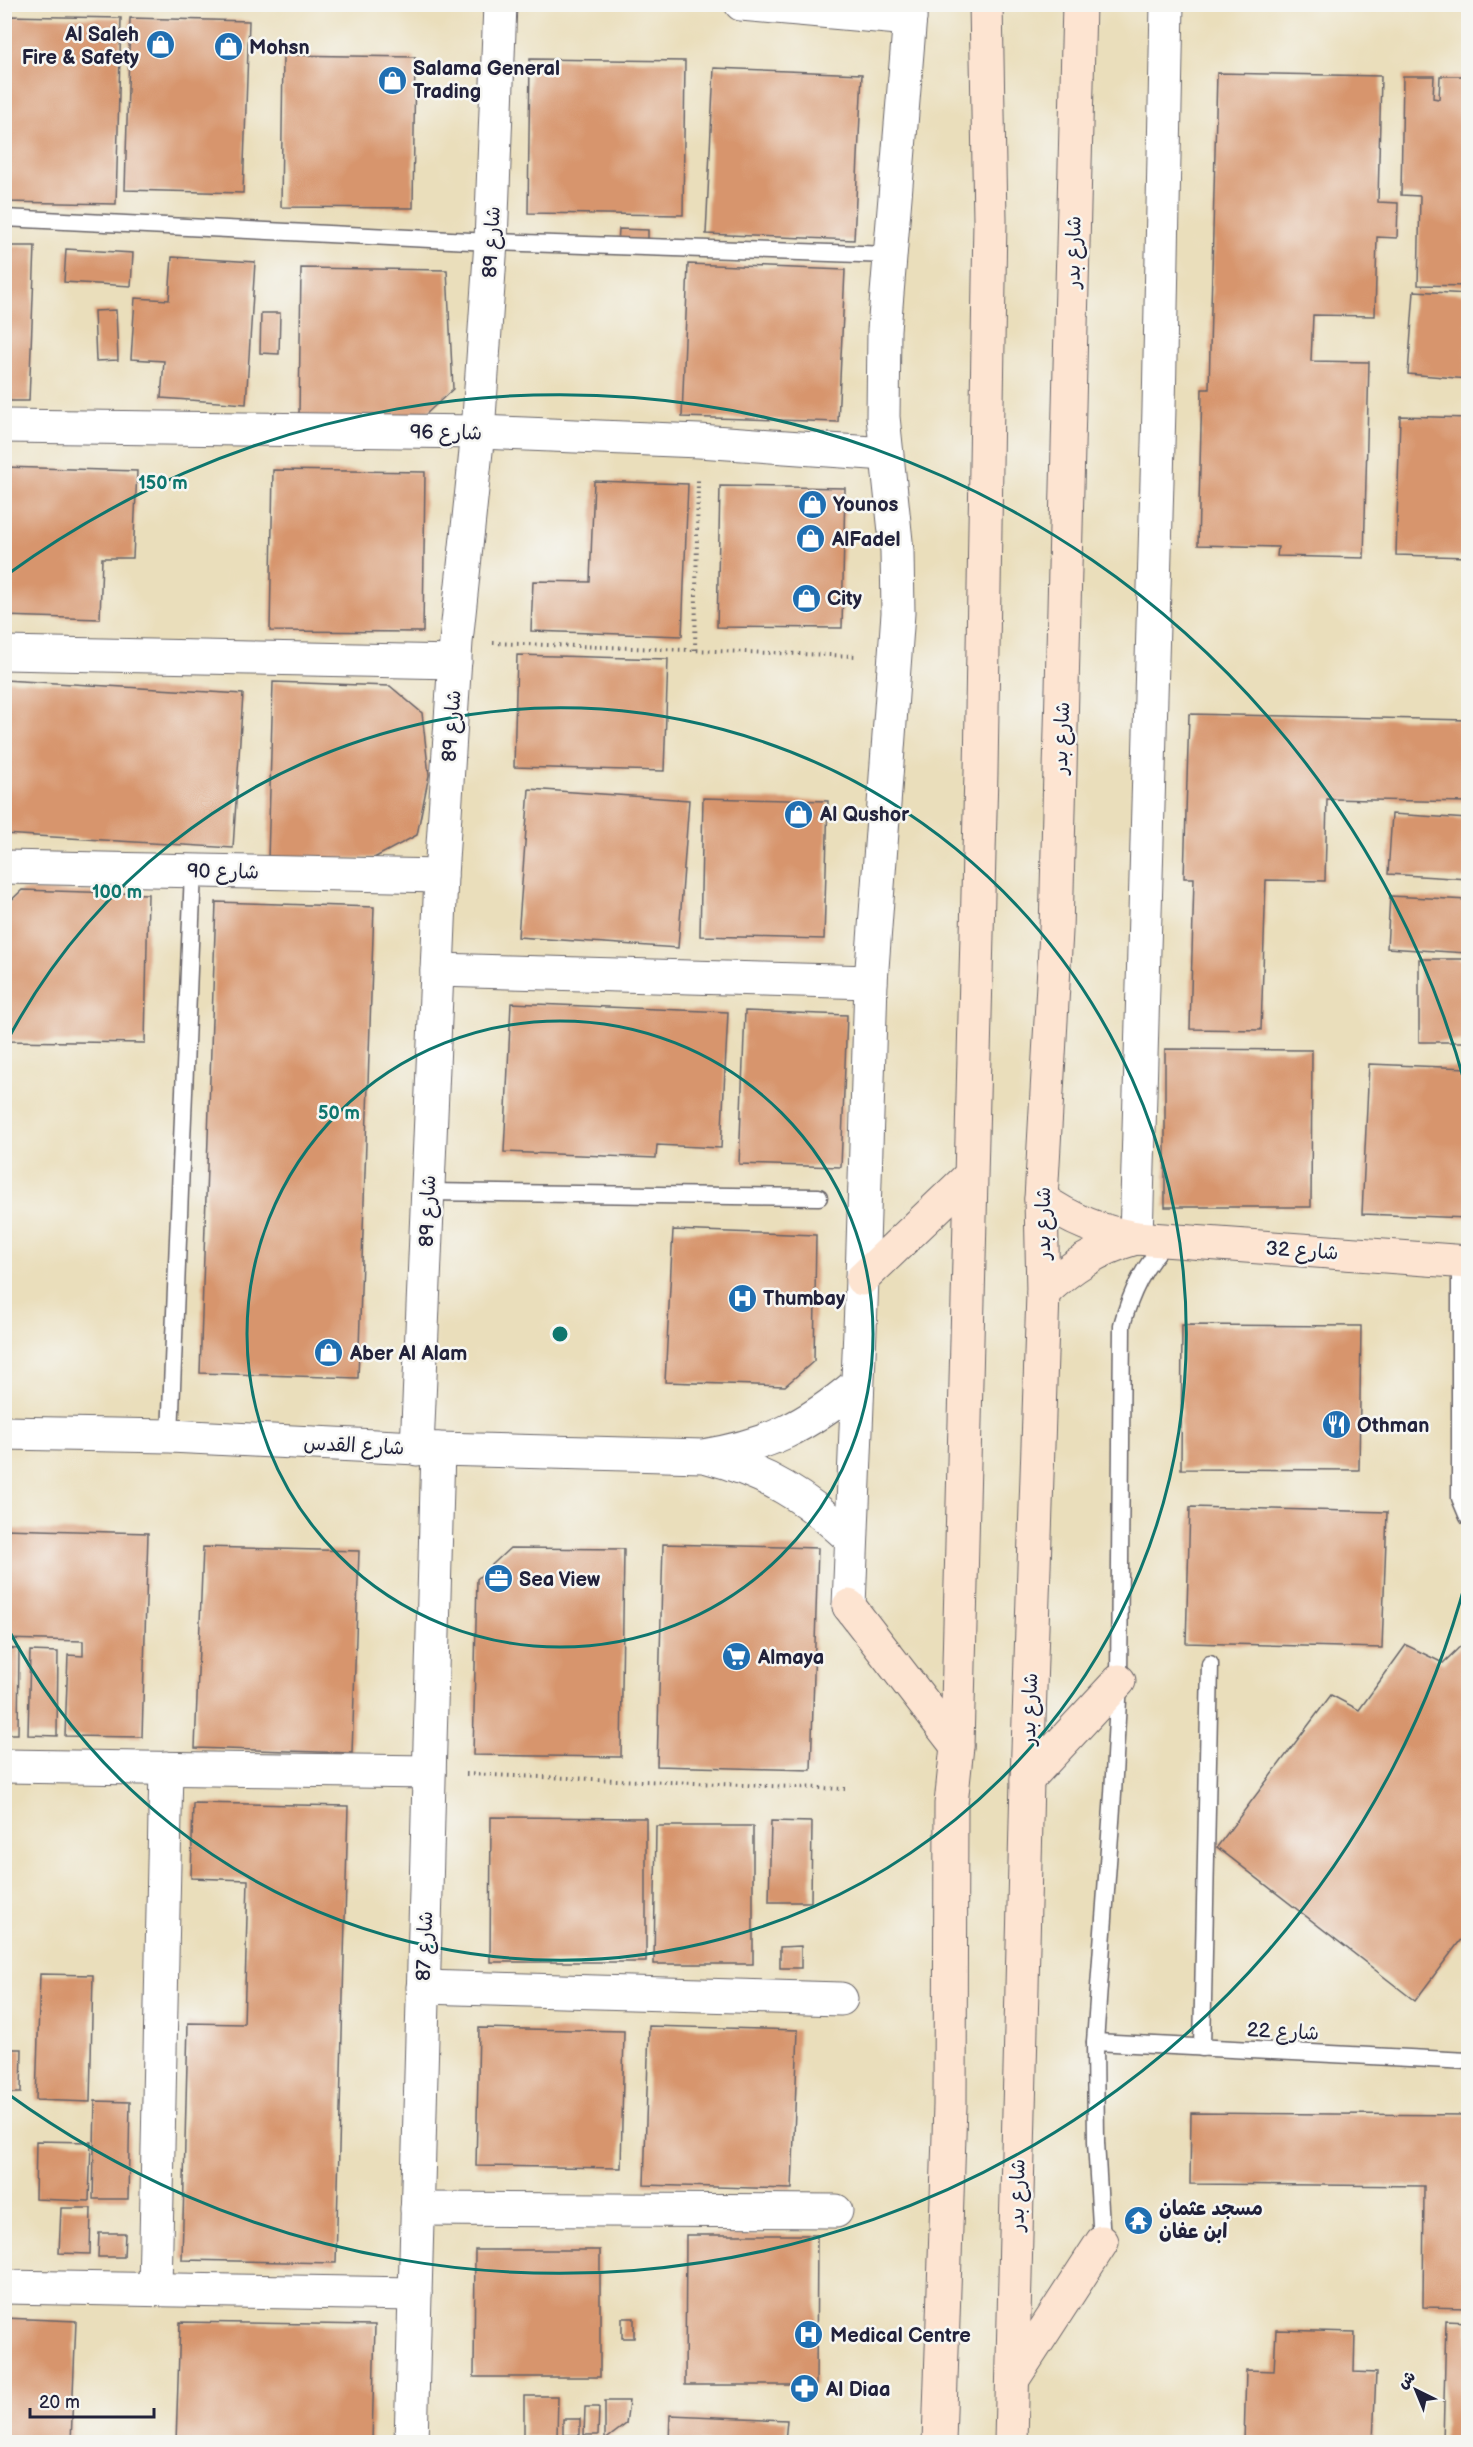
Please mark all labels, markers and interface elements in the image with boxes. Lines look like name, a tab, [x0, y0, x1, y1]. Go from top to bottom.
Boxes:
place label: Al Saleh Fire & Safety	[22, 23, 140, 70]
shop icon: Al Saleh Fire & Safety	[144, 29, 176, 61]
shop icon: Mohsn	[212, 31, 244, 63]
place label: Mohsn	[249, 36, 310, 60]
place label: Salama General Trading	[413, 57, 560, 104]
shop icon: Salama General Trading	[376, 64, 408, 96]
street label: شارع 89	[478, 206, 507, 279]
street label: شارع بدر	[1061, 216, 1088, 290]
street label: شارع 96	[410, 420, 482, 447]
text: 150 m	[138, 473, 188, 494]
shop icon: Younos	[796, 488, 828, 520]
place label: Younos	[833, 493, 899, 517]
shop icon: AlFadel	[795, 523, 827, 555]
place label: AlFadel	[831, 528, 900, 552]
shop icon: City	[790, 582, 822, 614]
place label: City	[827, 587, 863, 611]
street label: شارع 89	[438, 689, 467, 763]
street label: شارع بدر	[1049, 701, 1076, 777]
shop icon: Al Qushor	[783, 798, 815, 830]
place label: Al Qushor	[819, 803, 910, 827]
street label: شارع 90	[187, 859, 259, 886]
text: 100 m	[92, 882, 142, 903]
text: 50 m	[318, 1103, 360, 1124]
street label: شارع 89	[415, 1175, 442, 1247]
street label: شارع بدر	[1032, 1187, 1057, 1261]
street label: شارع 32	[1265, 1236, 1339, 1267]
hospital icon: Thumbay	[726, 1282, 758, 1314]
place label: Thumbay	[763, 1287, 846, 1311]
centre of rings	[550, 1324, 570, 1344]
shop icon: Aber Al Alam	[313, 1337, 345, 1369]
place label: Aber Al Alam	[349, 1342, 467, 1366]
restaurant icon: Othman	[1320, 1409, 1352, 1441]
place label: Othman	[1357, 1414, 1429, 1438]
street label: شارع القدس	[303, 1431, 405, 1462]
office icon: Sea View	[482, 1563, 514, 1595]
place label: Sea View	[519, 1568, 600, 1592]
supermarket icon: Almaya	[721, 1641, 753, 1673]
place label: Almaya	[757, 1646, 824, 1670]
street label: شارع بدر	[1017, 1672, 1044, 1748]
street label: شارع 87	[412, 1911, 439, 1982]
street label: شارع 22	[1246, 2018, 1320, 2047]
street label: شارع بدر	[1005, 2159, 1032, 2233]
place label: مسجد عثمان ابن عفان	[1159, 2197, 1263, 2244]
temple icon: مسجد عثمان ابن عفان	[1122, 2204, 1154, 2236]
hospital icon: Medical Centre	[793, 2319, 825, 2351]
place label: Medical Centre	[830, 2324, 971, 2348]
north arrow	[1386, 2360, 1446, 2420]
text: ش	[1394, 2367, 1420, 2393]
pharmacy icon: Al Diaa	[789, 2373, 821, 2405]
place label: Al Diaa	[825, 2378, 890, 2402]
scale bar	[30, 2381, 154, 2419]
text: 20 m	[39, 2392, 80, 2413]

